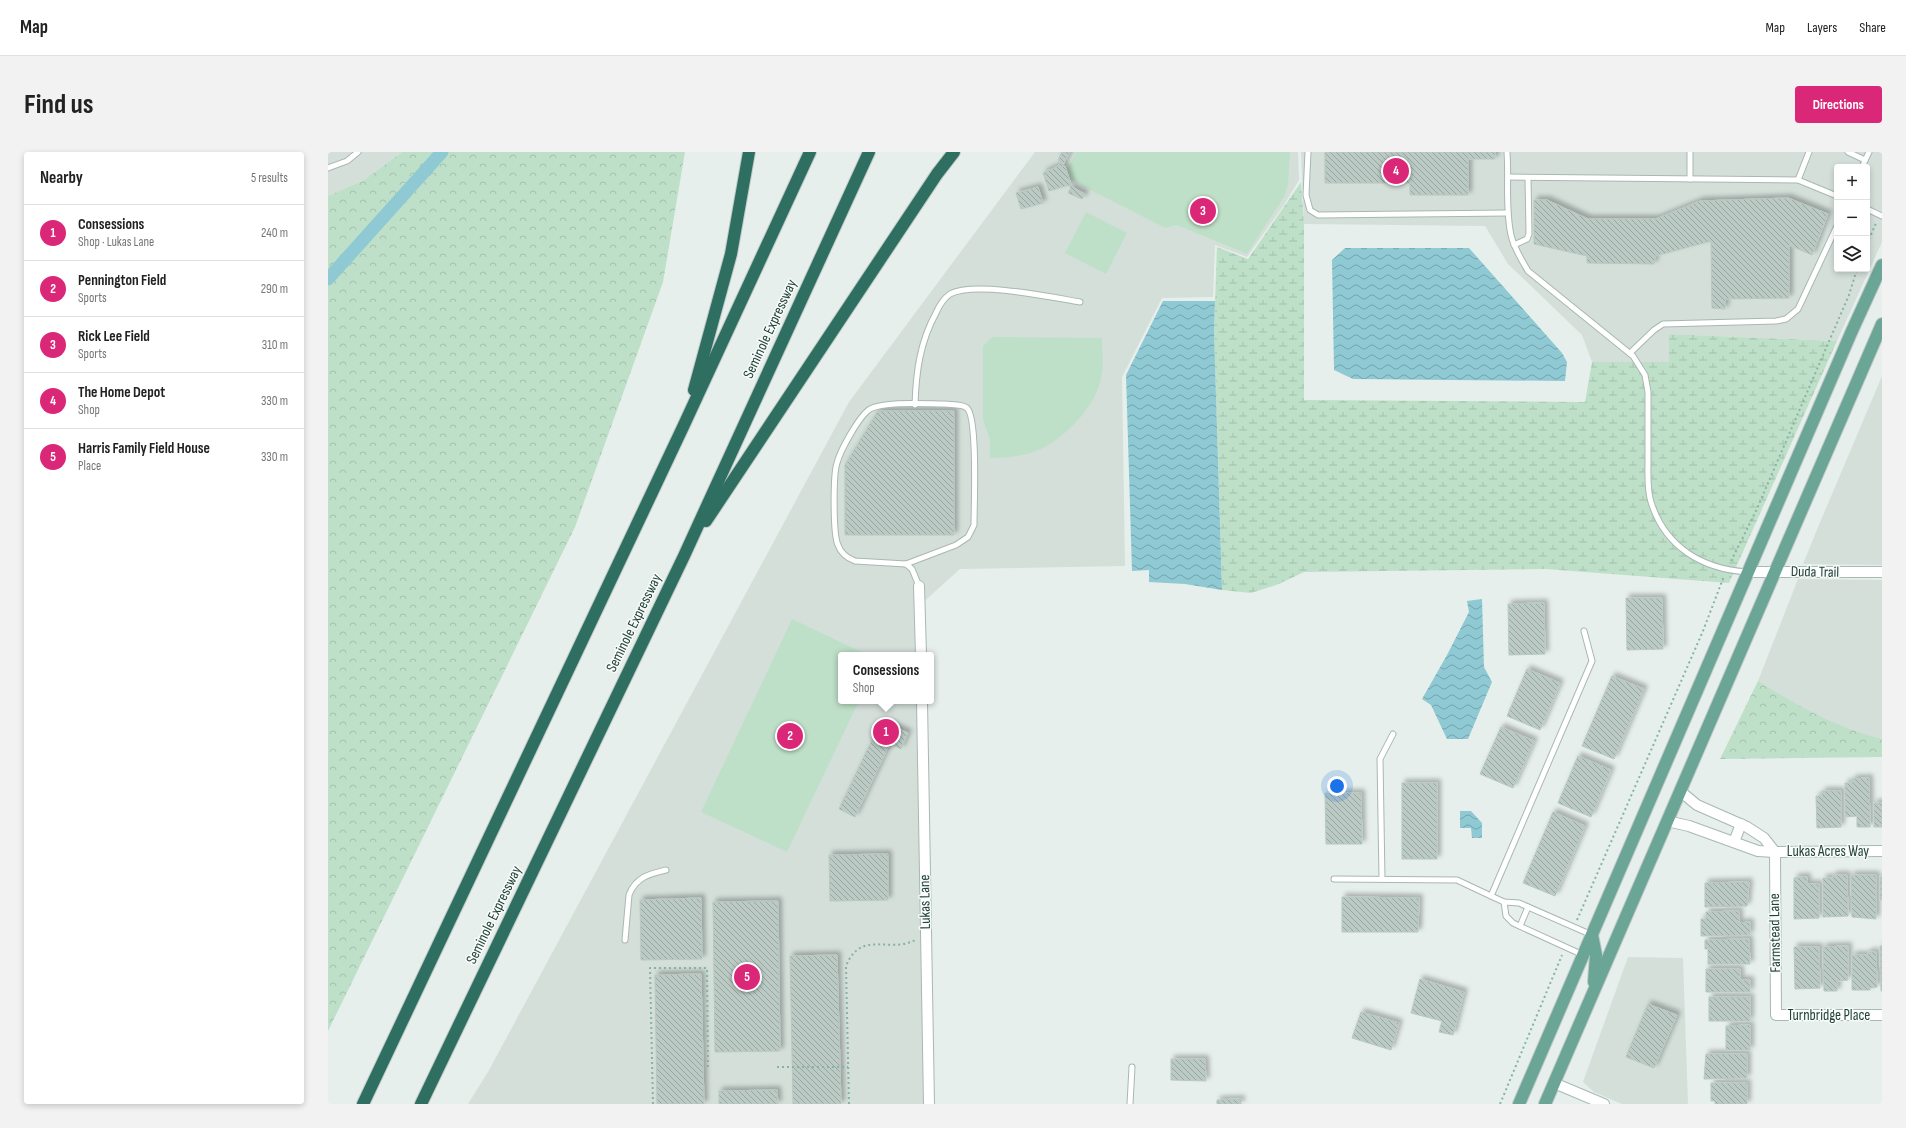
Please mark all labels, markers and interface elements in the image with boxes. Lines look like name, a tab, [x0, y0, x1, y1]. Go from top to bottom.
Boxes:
text: Map	[20, 16, 48, 39]
text: Map	[1765, 19, 1785, 36]
text: Layers	[1807, 19, 1837, 36]
text: Share	[1859, 19, 1886, 36]
button: Directions	[1795, 86, 1882, 123]
text: Find us	[24, 88, 93, 121]
pin: 4	[1383, 156, 1409, 186]
map controls	[1834, 164, 1870, 272]
button: +	[1834, 164, 1870, 200]
text: Nearby	[40, 168, 83, 188]
text: 5 results	[251, 170, 288, 186]
pin: 3	[1190, 196, 1216, 226]
button: −	[1834, 200, 1870, 236]
text: Consessions	[78, 215, 144, 234]
text: 1	[50, 225, 56, 241]
text: 240 m	[261, 225, 288, 241]
text: Shop · Lukas Lane	[78, 234, 154, 250]
button: layers	[1834, 236, 1870, 272]
text: Pennington Field	[78, 271, 166, 290]
street label: Seminole Expressway	[739, 276, 801, 382]
text: 2	[50, 281, 56, 297]
text: 290 m	[261, 281, 288, 297]
text: Sports	[78, 290, 107, 306]
text: Rick Lee Field	[78, 327, 150, 346]
text: 3	[50, 337, 56, 353]
text: 310 m	[262, 337, 288, 353]
text: Sports	[78, 346, 107, 362]
text: The Home Depot	[78, 383, 165, 402]
text: 4	[50, 393, 56, 409]
text: 330 m	[261, 393, 288, 409]
text: Shop	[78, 402, 100, 418]
text: Harris Family Field House	[78, 439, 210, 458]
text: 5	[50, 449, 56, 465]
text: 330 m	[261, 449, 288, 465]
text: Place	[78, 458, 101, 474]
street label: Duda Trail	[1791, 562, 1839, 582]
street label: Seminole Expressway	[602, 571, 666, 675]
popup	[838, 652, 934, 704]
text: Consessions	[853, 661, 919, 680]
text: Shop	[853, 680, 875, 696]
pin: 1	[873, 717, 899, 747]
pin: 2	[777, 721, 803, 751]
your location	[1327, 776, 1347, 796]
street label: Lukas Acres Way	[1787, 842, 1869, 861]
street label: Seminole Expressway	[462, 863, 526, 967]
street label: Lukas Lane	[915, 874, 935, 930]
street label: Farmstead Lane	[1765, 893, 1785, 973]
pin: 5	[734, 962, 760, 992]
street label: Turnbridge Place	[1788, 1006, 1870, 1025]

